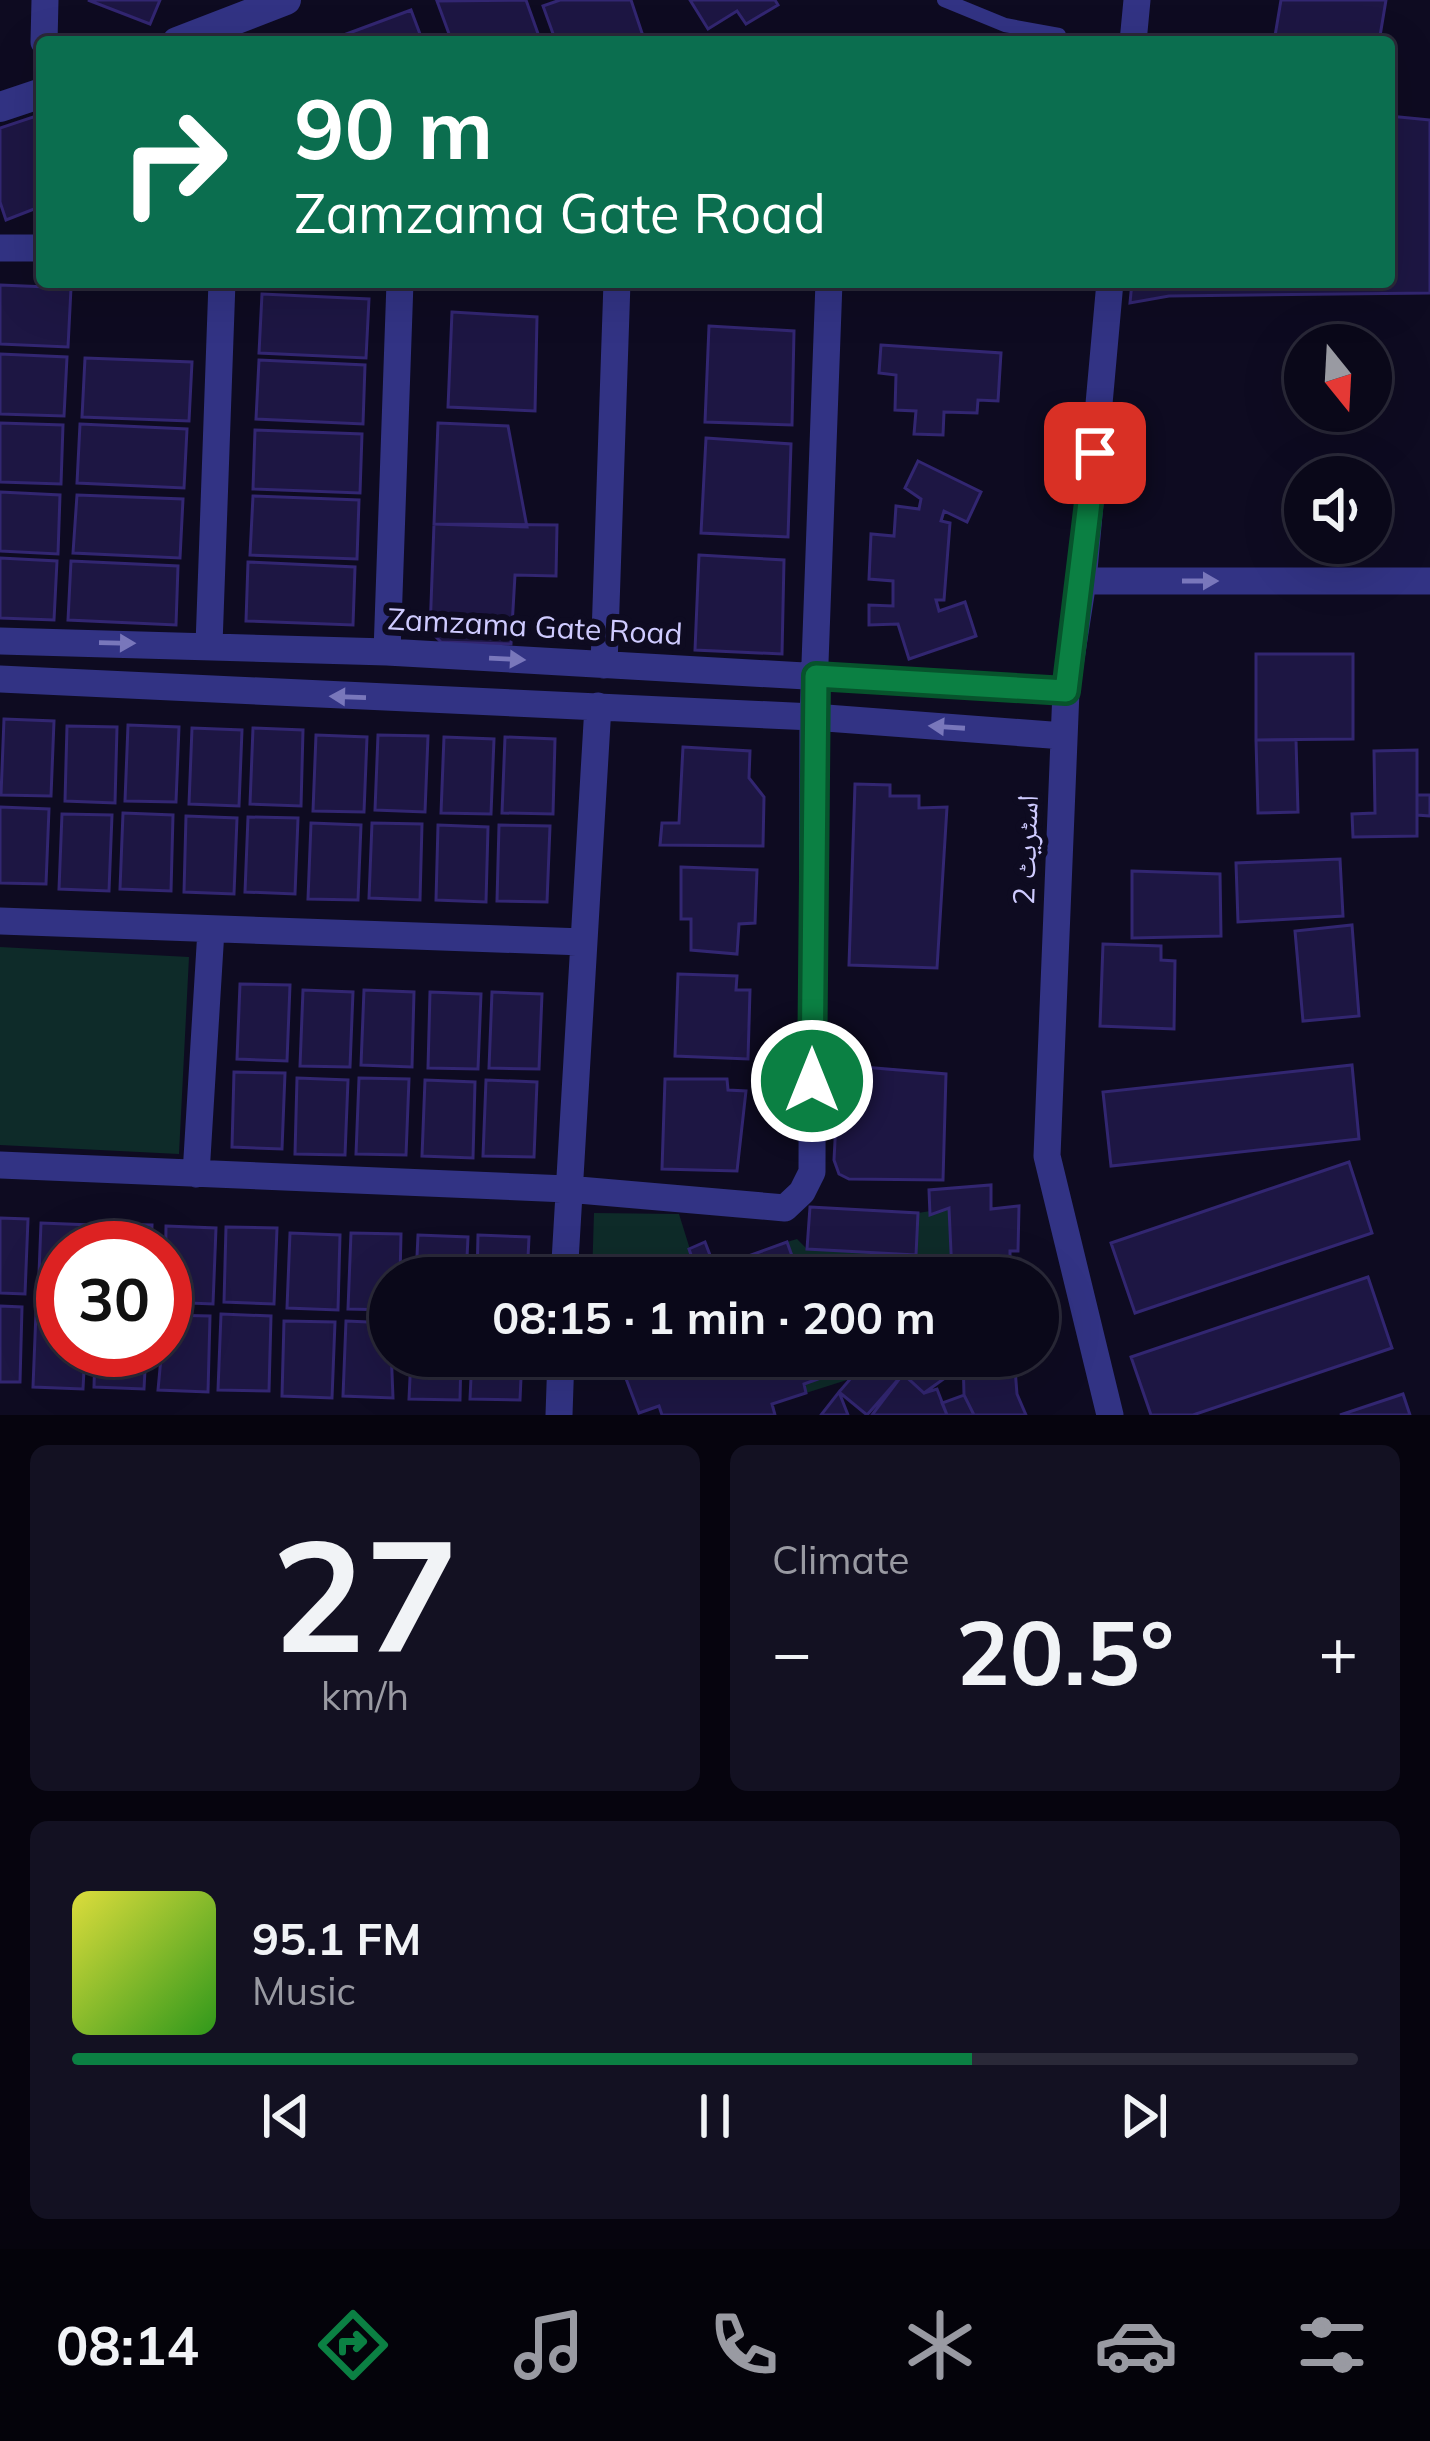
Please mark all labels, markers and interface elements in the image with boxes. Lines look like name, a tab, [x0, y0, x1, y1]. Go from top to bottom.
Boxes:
text: 90 m	[294, 75, 493, 180]
icon: right	[96, 84, 252, 240]
text: Zamzama Gate Road	[294, 179, 826, 247]
north arrow	[1284, 324, 1392, 432]
map controls	[1284, 324, 1392, 564]
pin	[1044, 402, 1146, 504]
icon: arrive	[1062, 420, 1128, 486]
button: sound	[1284, 456, 1392, 564]
one-way arrow	[1182, 571, 1220, 591]
street label: Zamzama Gate Road	[387, 599, 684, 653]
one-way arrow	[99, 634, 137, 653]
one-way arrow	[489, 650, 527, 669]
one-way arrow	[328, 688, 366, 707]
one-way arrow	[928, 717, 965, 736]
street label: اسٹریٹ 2	[1004, 794, 1046, 906]
position arrow	[749, 1018, 875, 1144]
speed limit sign: 30	[36, 1221, 192, 1377]
text: 08:15 · 1 min · 200 m	[492, 1289, 936, 1345]
text: 27	[271, 1495, 459, 1691]
text: Climate	[772, 1535, 910, 1584]
text: 20.5°	[956, 1595, 1174, 1708]
text: −	[772, 1610, 812, 1693]
text: +	[1318, 1610, 1358, 1693]
text: km/h	[321, 1671, 409, 1720]
text: 95.1 FM	[252, 1910, 421, 1966]
text: Music	[252, 1966, 356, 2015]
icon: previous	[253, 2083, 319, 2149]
icon: pause	[682, 2083, 748, 2149]
icon: next	[1111, 2083, 1177, 2149]
icon: directions	[311, 2303, 395, 2387]
icon: music	[507, 2303, 591, 2387]
icon: phone	[702, 2303, 786, 2387]
icon: climate	[898, 2303, 982, 2387]
icon: car	[1094, 2303, 1178, 2387]
icon: filters	[1290, 2303, 1374, 2387]
text: 08:14	[56, 2311, 199, 2379]

